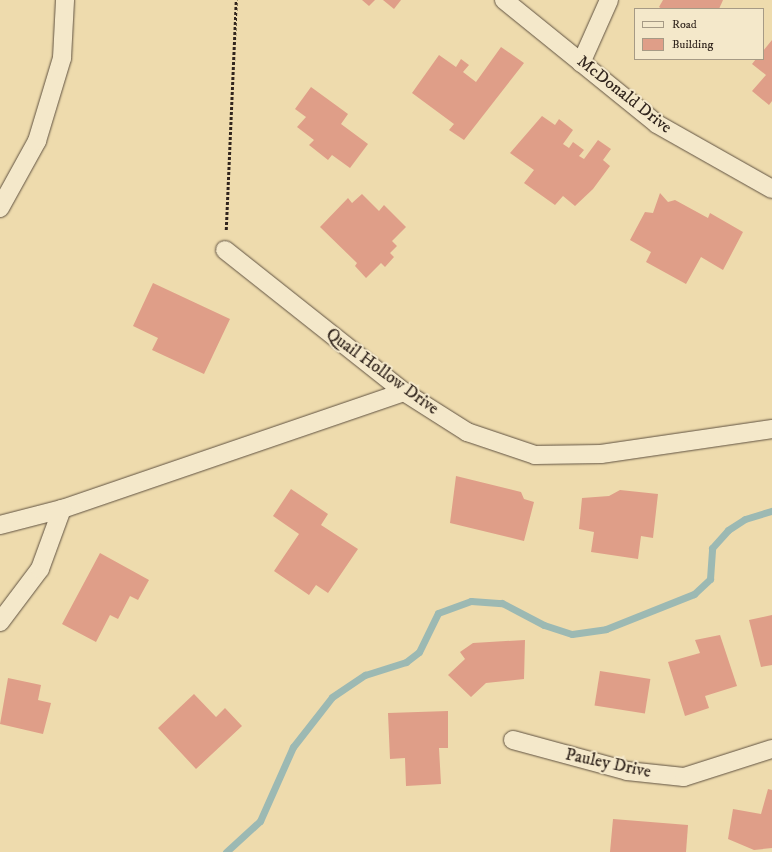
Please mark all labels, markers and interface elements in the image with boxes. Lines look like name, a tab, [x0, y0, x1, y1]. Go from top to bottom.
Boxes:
legend	[634, 8, 764, 60]
text: Road	[672, 17, 697, 32]
text: Building	[672, 37, 713, 52]
street label: McDonald Drive	[573, 52, 675, 138]
street label: Quail Hollow Drive	[322, 324, 442, 420]
street label: Pauley Drive	[563, 745, 653, 783]

